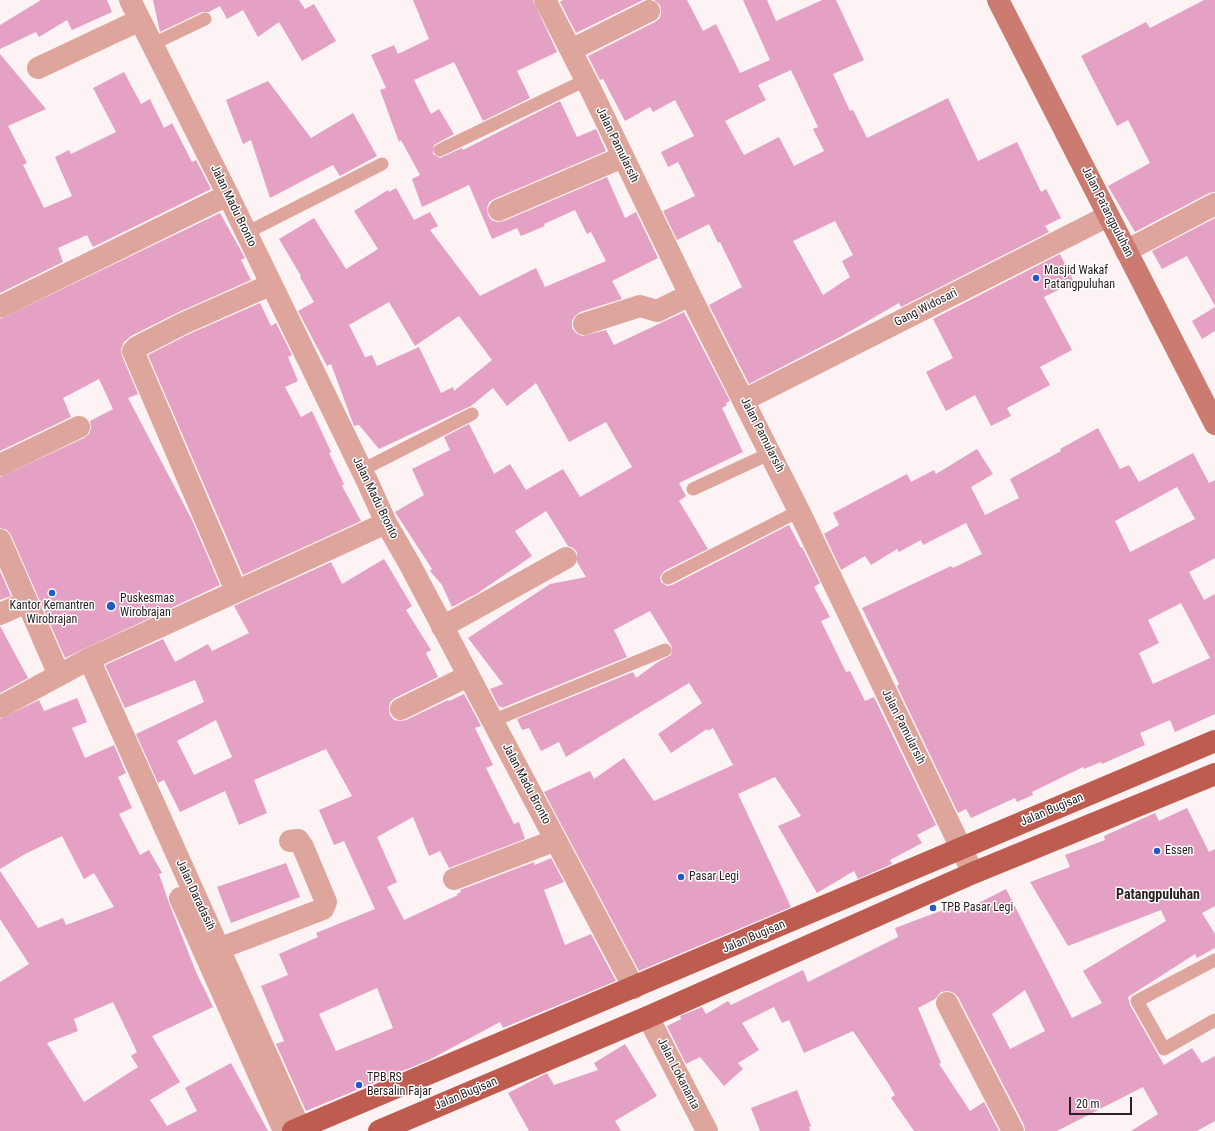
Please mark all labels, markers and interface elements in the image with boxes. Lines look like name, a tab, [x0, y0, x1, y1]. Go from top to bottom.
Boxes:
street label: Jalan Pamularsih	[593, 105, 641, 185]
street label: Jalan Madu Bronto	[207, 163, 259, 249]
street label: Jalan Patangpuluhan	[1078, 164, 1136, 260]
place label: Masjid Wakaf Patangpuluhan	[1044, 264, 1115, 292]
marker: Masjid Wakaf Patangpuluhan	[1031, 273, 1041, 283]
street label: Gang Widosari	[892, 286, 960, 330]
street label: Jalan Pamularsih	[737, 395, 787, 475]
street label: Jalan Madu Bronto	[349, 455, 401, 541]
marker: Kantor Kemantren Wirobrajan	[47, 588, 57, 598]
place label: Puskesmas Wirobrajan	[120, 592, 175, 620]
place label: Kantor Kemantren Wirobrajan	[9, 599, 95, 627]
marker: Puskesmas Wirobrajan	[105, 600, 117, 612]
street label: Jalan Pamularsih	[878, 687, 928, 767]
street label: Jalan Madu Bronto	[499, 741, 553, 827]
street label: Jalan Bugisan	[1018, 790, 1086, 830]
place label: Essen	[1165, 844, 1193, 858]
marker: Essen	[1152, 846, 1162, 856]
street label: Jalan Daradasih	[172, 857, 218, 933]
place label: Pasar Legi	[689, 870, 739, 884]
marker: Pasar Legi	[676, 872, 686, 882]
district label: Patangpuluhan	[1116, 887, 1200, 903]
place label: TPB Pasar Legi	[941, 901, 1013, 915]
marker: TPB Pasar Legi	[928, 903, 938, 913]
street label: Jalan Bugisan	[720, 917, 788, 957]
street label: Jalan Lokananta	[654, 1036, 702, 1112]
place label: TPB RS Bersalin Fajar	[367, 1071, 432, 1099]
street label: Jalan Bugisan	[432, 1074, 500, 1114]
marker: TPB RS Bersalin Fajar	[354, 1080, 364, 1090]
scale bar	[1071, 1089, 1134, 1115]
text: 20 m	[1076, 1097, 1100, 1111]

